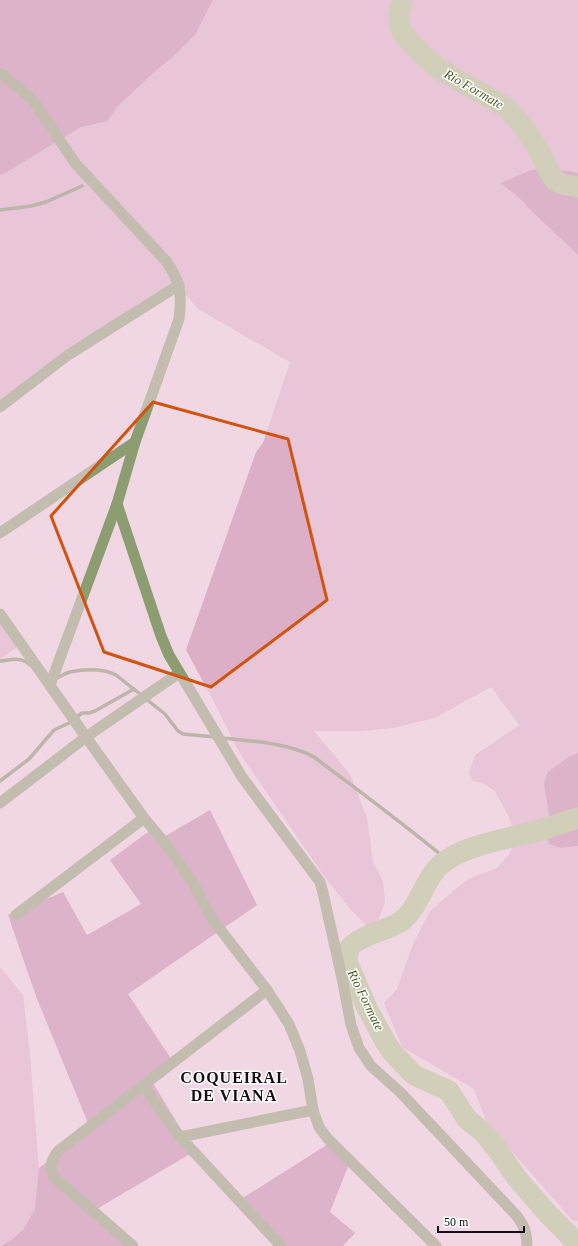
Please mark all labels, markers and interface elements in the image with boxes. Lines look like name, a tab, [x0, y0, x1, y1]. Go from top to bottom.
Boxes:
water label: Rio Formate	[441, 65, 507, 112]
water label: Rio Formate	[344, 966, 387, 1033]
district label: COQUEIRAL DE VIANA	[180, 1069, 288, 1104]
scale bar	[438, 1208, 524, 1234]
text: 50 m	[444, 1215, 469, 1229]

